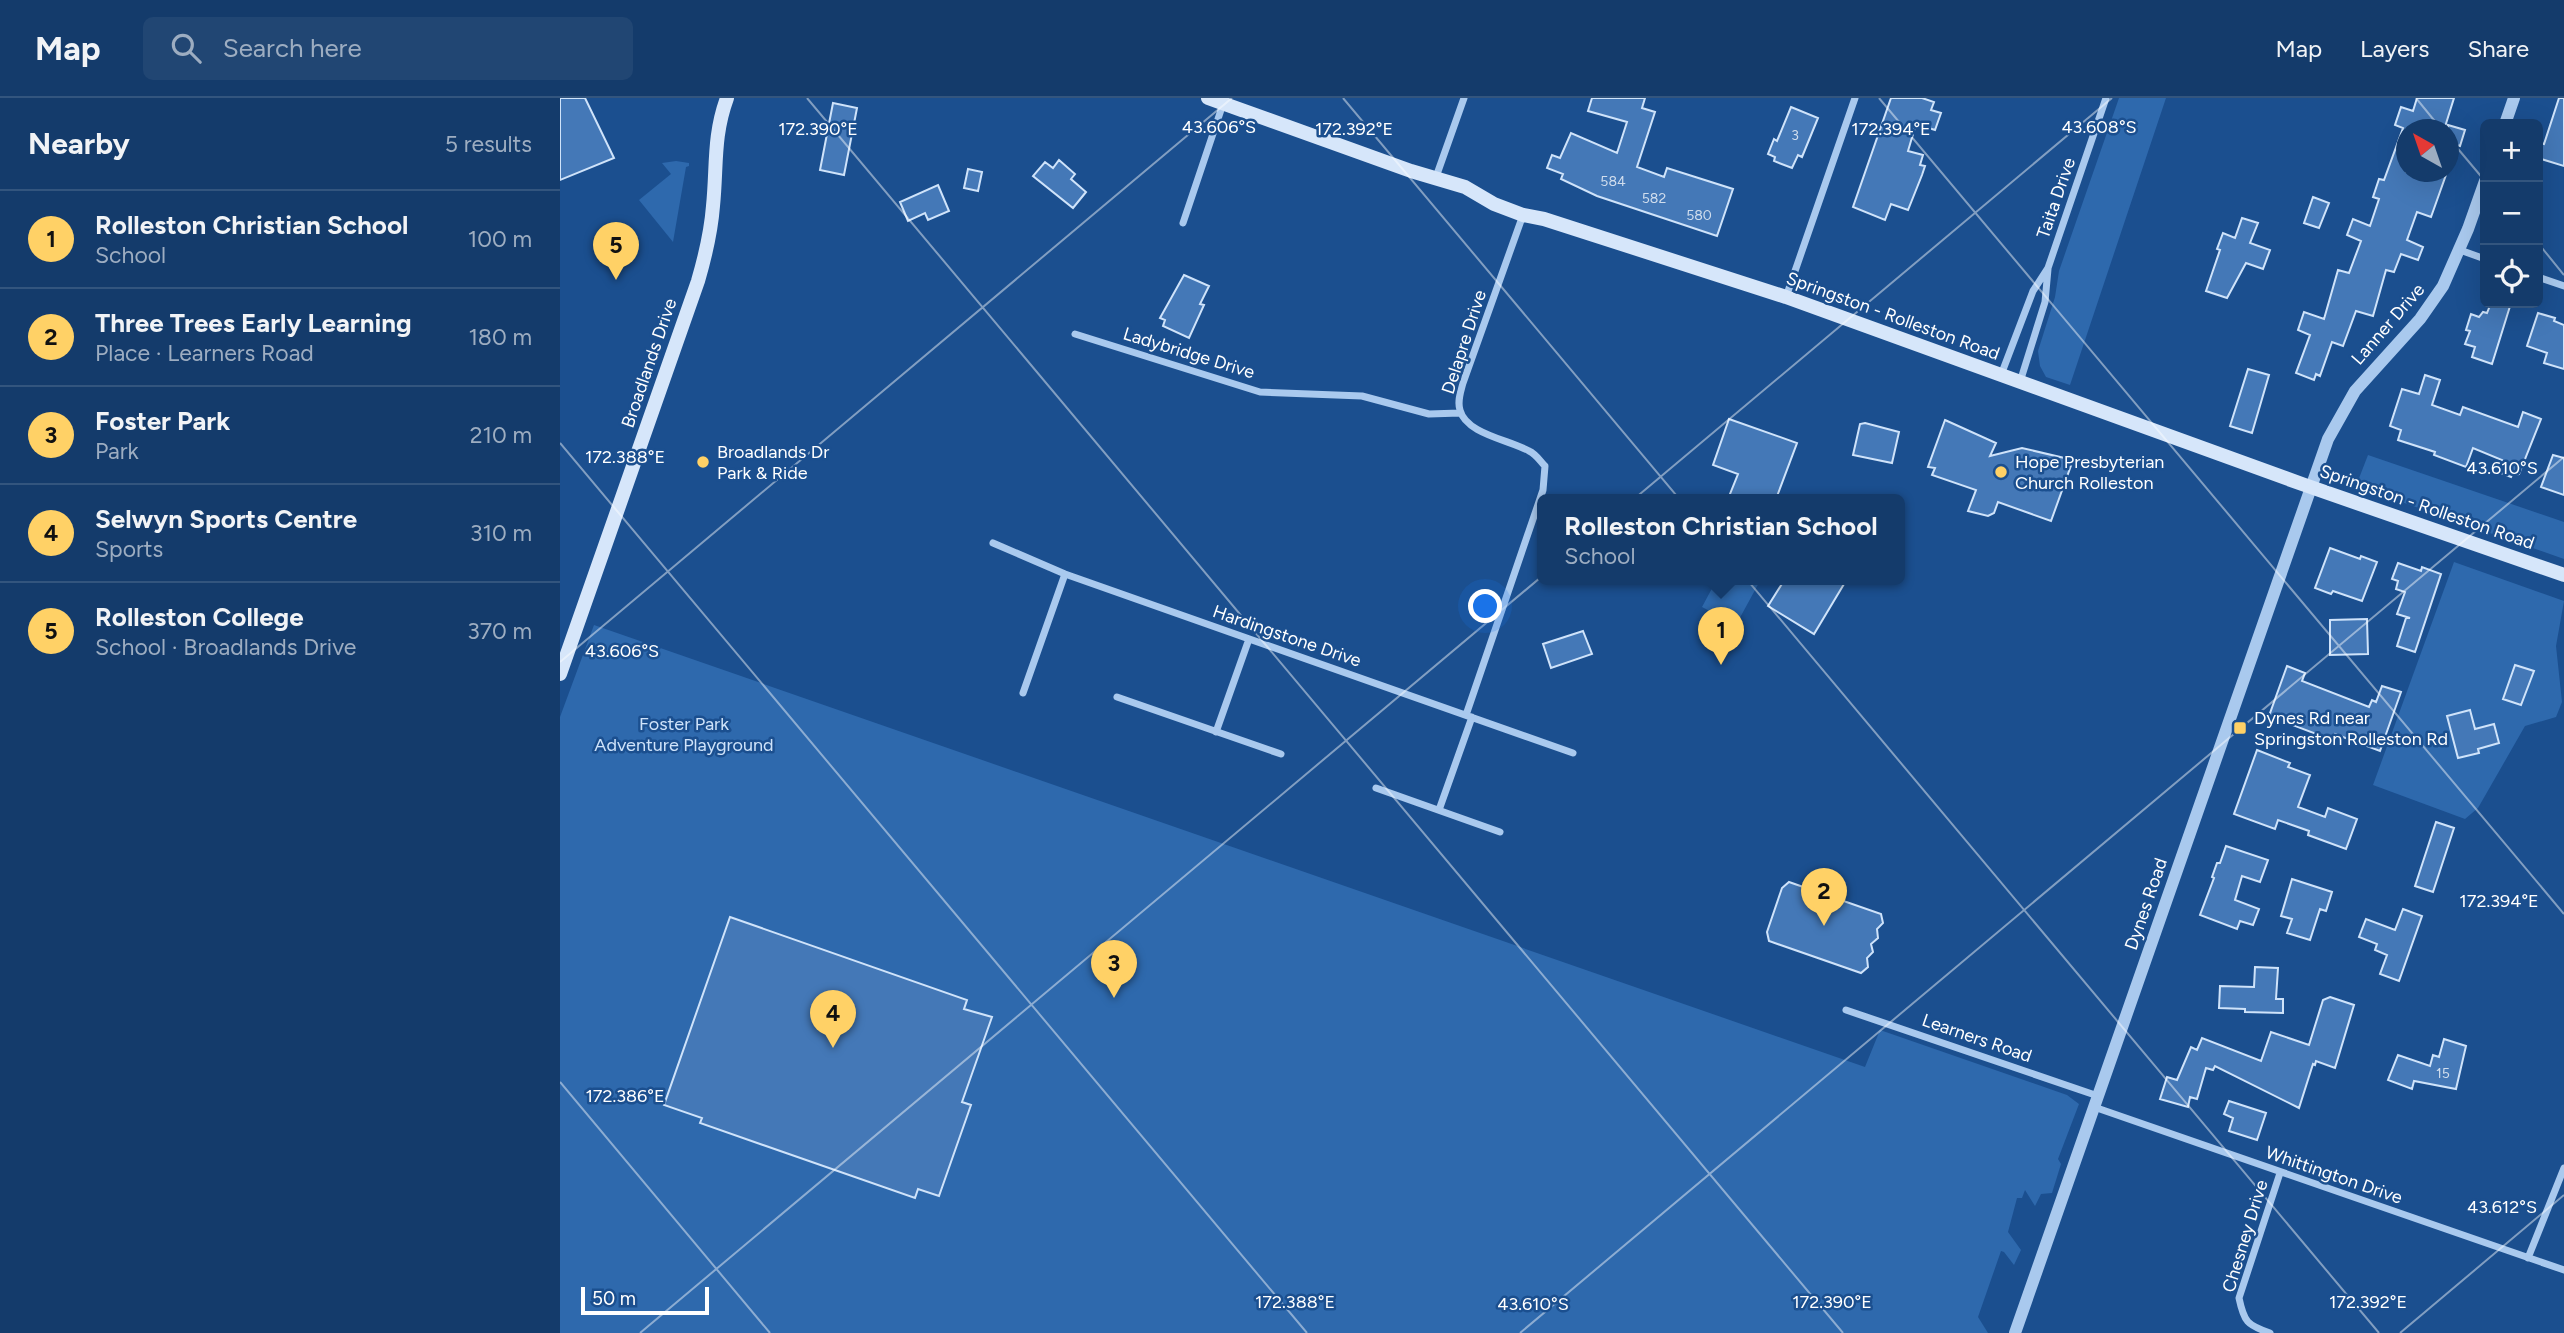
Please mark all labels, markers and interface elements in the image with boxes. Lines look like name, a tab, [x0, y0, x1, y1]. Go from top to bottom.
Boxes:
search box	[143, 17, 633, 80]
text: Map	[35, 29, 101, 68]
icon: search	[167, 29, 205, 67]
text: Search here	[223, 32, 362, 64]
text: Map	[2275, 34, 2322, 63]
text: Layers	[2360, 34, 2429, 63]
text: Share	[2467, 34, 2529, 63]
text: 43.606°S	[1182, 116, 1256, 138]
text: 43.608°S	[2061, 116, 2137, 138]
text: 172.390°E	[778, 118, 858, 140]
text: 172.392°E	[1315, 118, 1393, 140]
text: 172.394°E	[1851, 118, 1931, 140]
north arrow	[2396, 119, 2459, 182]
map controls	[2480, 119, 2543, 308]
button: +	[2480, 119, 2543, 182]
text: Nearby	[28, 125, 130, 162]
house number: 3	[1791, 127, 1799, 144]
text: 5 results	[445, 130, 532, 158]
street label: Taita Drive	[2032, 154, 2080, 241]
house number: 584	[1600, 173, 1626, 190]
button: −	[2480, 182, 2543, 245]
house number: 582	[1642, 190, 1666, 207]
house number: 580	[1686, 207, 1712, 224]
text: Rolleston Christian School	[95, 209, 408, 241]
pin: 5	[593, 222, 639, 280]
text: 1	[46, 225, 56, 253]
text: 100 m	[468, 225, 532, 253]
text: School	[95, 241, 166, 269]
button: locate	[2480, 245, 2543, 308]
street label: Springston - Rolleston Road	[1783, 267, 2003, 365]
street label: Lanner Drive	[2347, 279, 2429, 369]
street label: Delapre Drive	[1437, 287, 1491, 397]
street label: Broadlands Drive	[617, 295, 682, 431]
text: Three Trees Early Learning	[95, 307, 412, 339]
text: 2	[44, 323, 58, 351]
text: 180 m	[468, 323, 532, 351]
street label: Ladybridge Drive	[1121, 323, 1258, 384]
text: Place · Learners Road	[95, 339, 314, 367]
text: Foster Park	[95, 405, 230, 437]
text: 3	[45, 421, 57, 449]
text: 210 m	[470, 421, 532, 449]
text: Park	[95, 437, 139, 465]
place label: Broadlands Dr Park & Ride	[717, 441, 829, 484]
text: 172.388°E	[585, 446, 665, 468]
place label: Hope Presbyterian Church Rolleston	[2015, 451, 2164, 494]
marker: Broadlands Dr Park & Ride	[695, 454, 711, 470]
text: 43.610°S	[2466, 457, 2538, 479]
street label: Springston - Rolleston Road	[2317, 460, 2537, 554]
marker: Hope Presbyterian Church Rolleston	[1993, 464, 2009, 480]
popup	[1537, 494, 1905, 585]
text: Selwyn Sports Centre	[95, 503, 357, 535]
text: Rolleston Christian School	[1564, 510, 1878, 542]
text: 4	[44, 519, 58, 547]
text: 310 m	[470, 519, 532, 547]
text: Sports	[95, 535, 163, 563]
text: School	[1564, 542, 1635, 570]
your location	[1468, 589, 1502, 623]
street label: Hardingstone Drive	[1210, 600, 1364, 672]
text: Rolleston College	[95, 601, 304, 633]
pin: 1	[1698, 607, 1744, 665]
text: 5	[44, 617, 58, 645]
text: 370 m	[467, 617, 532, 645]
text: School · Broadlands Drive	[95, 633, 356, 661]
text: 43.606°S	[585, 640, 659, 662]
place label: Dynes Rd near Springston Rolleston Rd	[2254, 707, 2448, 750]
park label: Foster Park Adventure Playground	[594, 713, 774, 756]
marker: Dynes Rd near Springston Rolleston Rd	[2232, 720, 2248, 736]
street label: Dynes Road	[2120, 855, 2172, 953]
pin: 2	[1801, 868, 1847, 926]
text: 172.394°E	[2459, 890, 2539, 912]
pin: 3	[1091, 940, 1137, 998]
pin: 4	[810, 990, 856, 1048]
street label: Learners Road	[1919, 1009, 2035, 1067]
house number: 15	[2436, 1065, 2450, 1082]
text: 172.386°E	[585, 1085, 665, 1107]
street label: Whittington Drive	[2263, 1141, 2405, 1209]
street label: Chesney Drive	[2217, 1177, 2273, 1295]
text: 43.612°S	[2467, 1196, 2537, 1218]
scale bar	[581, 1284, 709, 1316]
text: 50 m	[592, 1287, 636, 1310]
text: 172.388°E	[1255, 1291, 1335, 1313]
text: 172.390°E	[1792, 1291, 1872, 1313]
text: 172.392°E	[2329, 1291, 2407, 1313]
text: 43.610°S	[1497, 1293, 1569, 1315]

